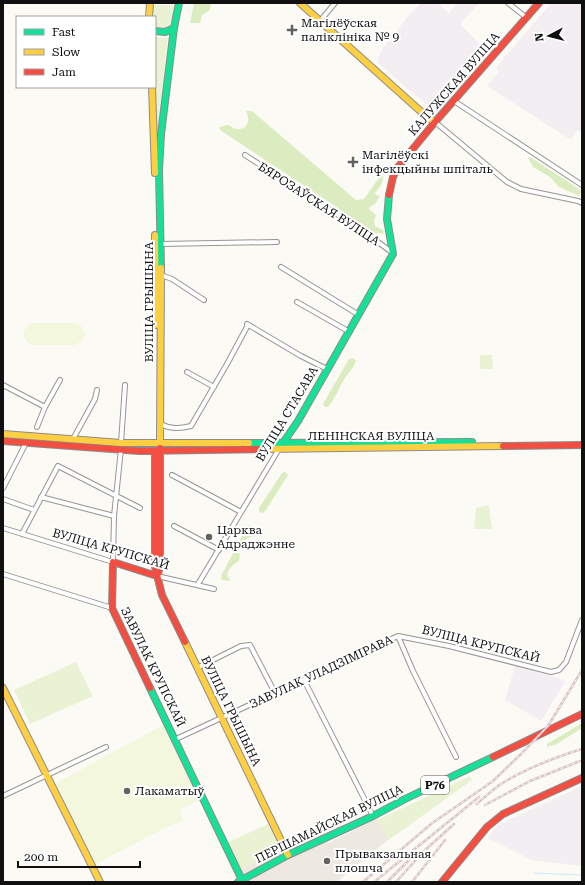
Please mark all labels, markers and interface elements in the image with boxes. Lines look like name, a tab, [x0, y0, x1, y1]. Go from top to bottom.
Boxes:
legend	[16, 16, 156, 88]
place label: Магілёўская паліклініка № 9	[301, 16, 400, 44]
north arrow	[529, 16, 569, 56]
marker: Магілёўская паліклініка № 9	[286, 24, 298, 36]
text: Fast	[52, 25, 76, 39]
street label: КАЛУЖСКАЯ ВУЛІЦА	[405, 29, 503, 138]
text: N	[533, 32, 547, 42]
text: Slow	[52, 45, 80, 59]
text: Jam	[52, 65, 76, 79]
place label: Магілёўскі інфекцыйны шпіталь	[362, 148, 493, 176]
marker: Магілёўскі інфекцыйны шпіталь	[347, 156, 359, 168]
street label: БЯРОЗАЎСКАЯ ВУЛІЦА	[256, 160, 383, 249]
street label: ВУЛІЦА ГРЫШЫНА	[142, 241, 156, 362]
street label: ВУЛІЦА СТАСАВА	[253, 363, 321, 464]
street label: ЛЕНІНСКАЯ ВУЛІЦА	[308, 429, 435, 443]
place label: Царква Адраджэнне	[217, 523, 295, 551]
street label: ВУЛІЦА КРУПСКАЙ	[51, 526, 171, 572]
marker: Царква Адраджэнне	[204, 532, 214, 542]
street label: ЗАВУЛАК КРУПСКАЙ	[118, 605, 188, 729]
street label: ВУЛІЦА КРУПСКАЙ	[420, 623, 542, 665]
street label: ЗАВУЛАК УЛАДЗІМІРАВА	[247, 632, 395, 711]
street label: ВУЛІЦА ГРЫШЫНА	[198, 654, 264, 769]
road number: Р76	[421, 776, 449, 794]
street label: ПЕРШАМАЙСКАЯ ВУЛІЦА	[253, 782, 406, 866]
place label: Лакаматыў	[135, 784, 205, 798]
marker: Лакаматыў	[122, 786, 132, 796]
scale bar	[18, 843, 140, 869]
place label: Прывакзальная плошча	[335, 847, 432, 875]
text: 200 m	[24, 850, 58, 864]
marker: Прывакзальная плошча	[322, 856, 332, 866]

